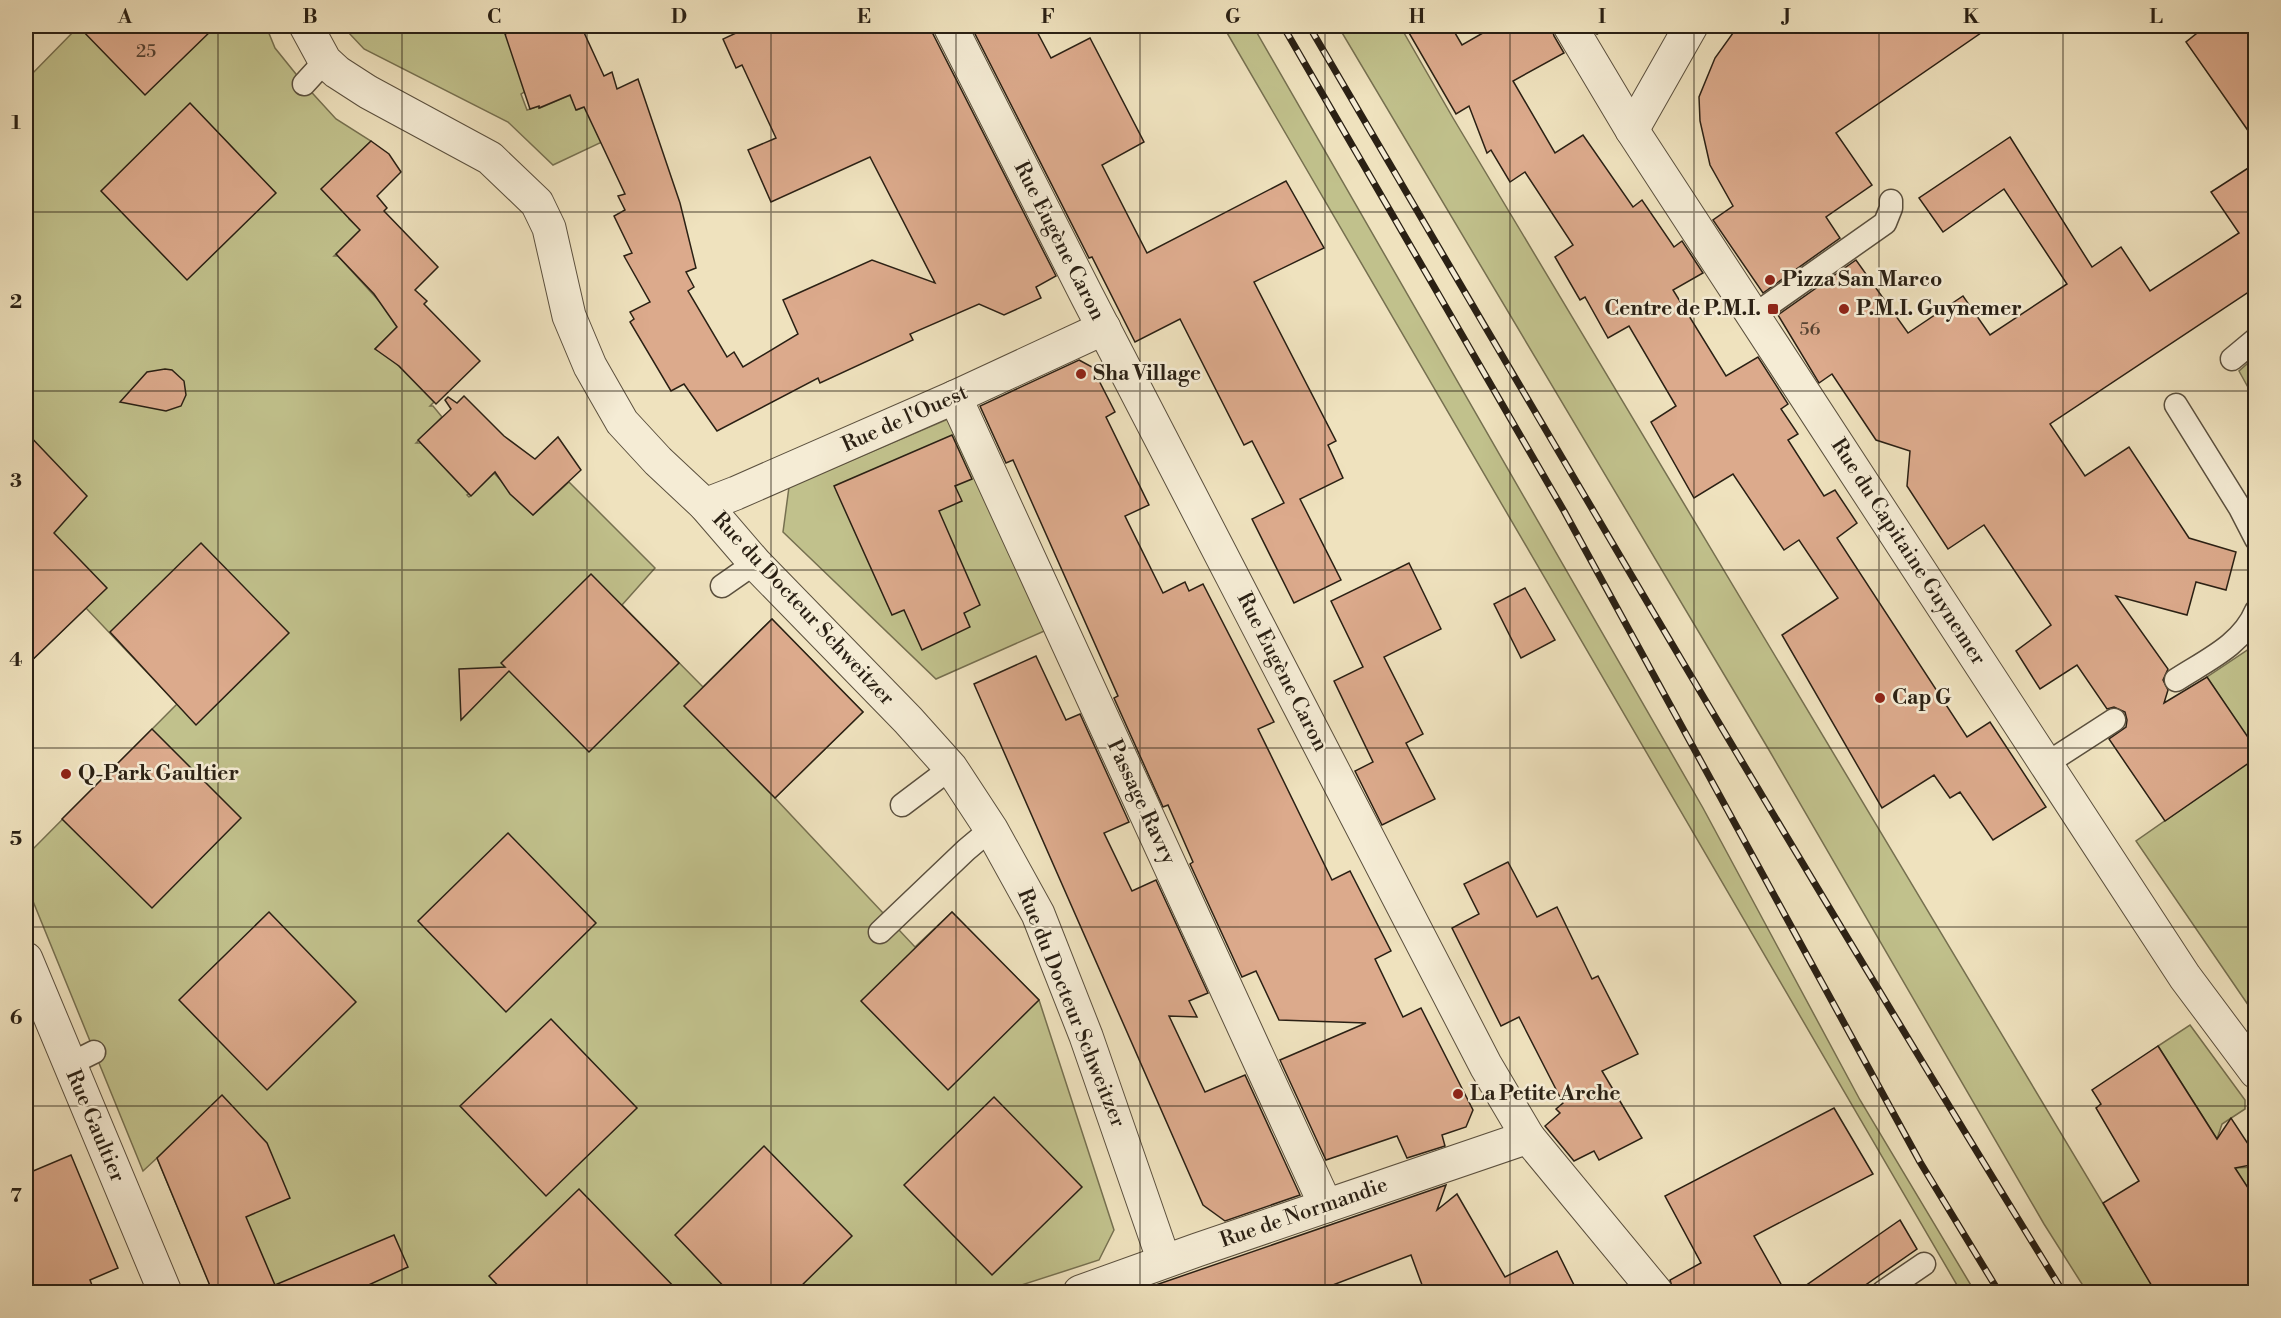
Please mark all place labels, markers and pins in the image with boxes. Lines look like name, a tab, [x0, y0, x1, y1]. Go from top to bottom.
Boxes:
place label: Pizza San Marco	[1782, 267, 1942, 293]
marker: Pizza San Marco	[1763, 273, 1777, 287]
place label: Centre de P.M.I.	[1604, 296, 1761, 322]
place label: P.M.I. Guynemer	[1856, 296, 2022, 322]
marker: Centre de P.M.I.	[1766, 302, 1780, 316]
marker: P.M.I. Guynemer	[1837, 302, 1851, 316]
place label: Sha Village	[1093, 361, 1201, 387]
marker: Sha Village	[1074, 367, 1088, 381]
place label: Cap G	[1892, 685, 1952, 711]
marker: Cap G	[1873, 691, 1887, 705]
place label: Q-Park Gaultier	[78, 761, 239, 787]
marker: Q-Park Gaultier	[59, 767, 73, 781]
place label: La Petite Arche	[1470, 1081, 1620, 1107]
marker: La Petite Arche	[1451, 1087, 1465, 1101]

